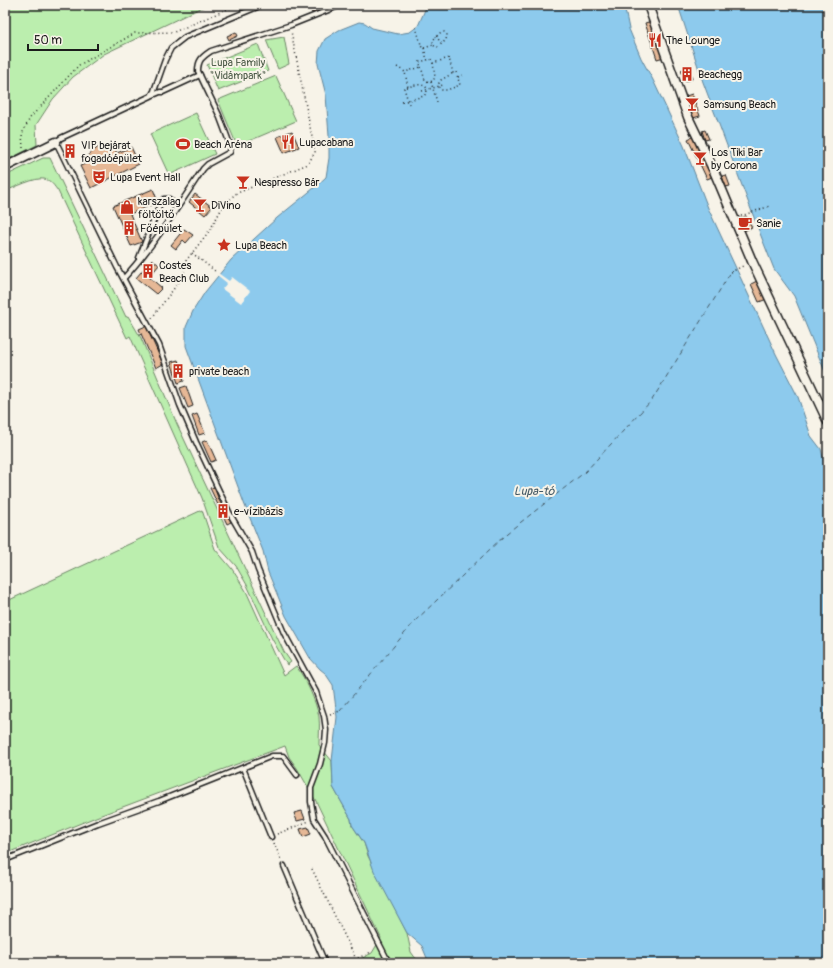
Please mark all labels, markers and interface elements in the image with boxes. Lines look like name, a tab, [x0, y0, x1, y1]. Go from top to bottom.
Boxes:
scale bar	[28, 26, 98, 52]
restaurant icon: The Lounge	[647, 32, 663, 48]
text: 50 m	[34, 33, 62, 48]
place label: The Lounge	[666, 34, 720, 47]
park label: Lupa Family "Vidámpark"	[210, 56, 266, 82]
building icon: Beachegg	[679, 66, 695, 82]
place label: Beachegg	[698, 68, 742, 81]
bar icon: Samsung Beach	[684, 96, 700, 112]
place label: Samsung Beach	[703, 98, 776, 111]
restaurant icon: Lupacabana	[280, 134, 296, 150]
sports icon: Beach Aréna	[175, 136, 191, 152]
place label: Lupacabana	[299, 136, 353, 149]
place label: Beach Aréna	[194, 138, 252, 151]
place label: VIP bejárat fogadóépület	[81, 139, 143, 165]
building icon: VIP bejárat fogadóépület	[62, 143, 78, 159]
place label: Los Tiki Bar by Corona	[711, 146, 763, 172]
bar icon: Los Tiki Bar by Corona	[692, 150, 708, 166]
theatre icon: Lupa Event Hall	[91, 169, 107, 185]
place label: Lupa Event Hall	[110, 171, 181, 184]
bar icon: Nespresso Bár	[235, 174, 251, 190]
place label: Nespresso Bár	[254, 176, 320, 189]
place label: karszalag föltöltő	[138, 195, 181, 221]
bar icon: DiVino	[192, 197, 208, 213]
shop icon: karszalag föltöltő	[119, 199, 135, 215]
place label: DiVino	[211, 199, 241, 212]
cafe icon: Sanie	[737, 215, 753, 231]
place label: Sanie	[756, 217, 781, 230]
building icon: Főépület	[121, 220, 137, 236]
place label: Főépület	[140, 222, 182, 235]
place icon: Lupa Beach	[216, 237, 232, 253]
place label: Lupa Beach	[235, 239, 287, 252]
place label: Costes Beach Club	[159, 259, 209, 285]
building icon: Costes Beach Club	[140, 263, 156, 279]
building icon: private beach	[170, 363, 186, 379]
place label: private beach	[189, 365, 249, 378]
water label: Lupa-tó	[514, 484, 556, 499]
building icon: e-vízibázis	[215, 503, 231, 519]
place label: e-vízibázis	[234, 505, 283, 518]

